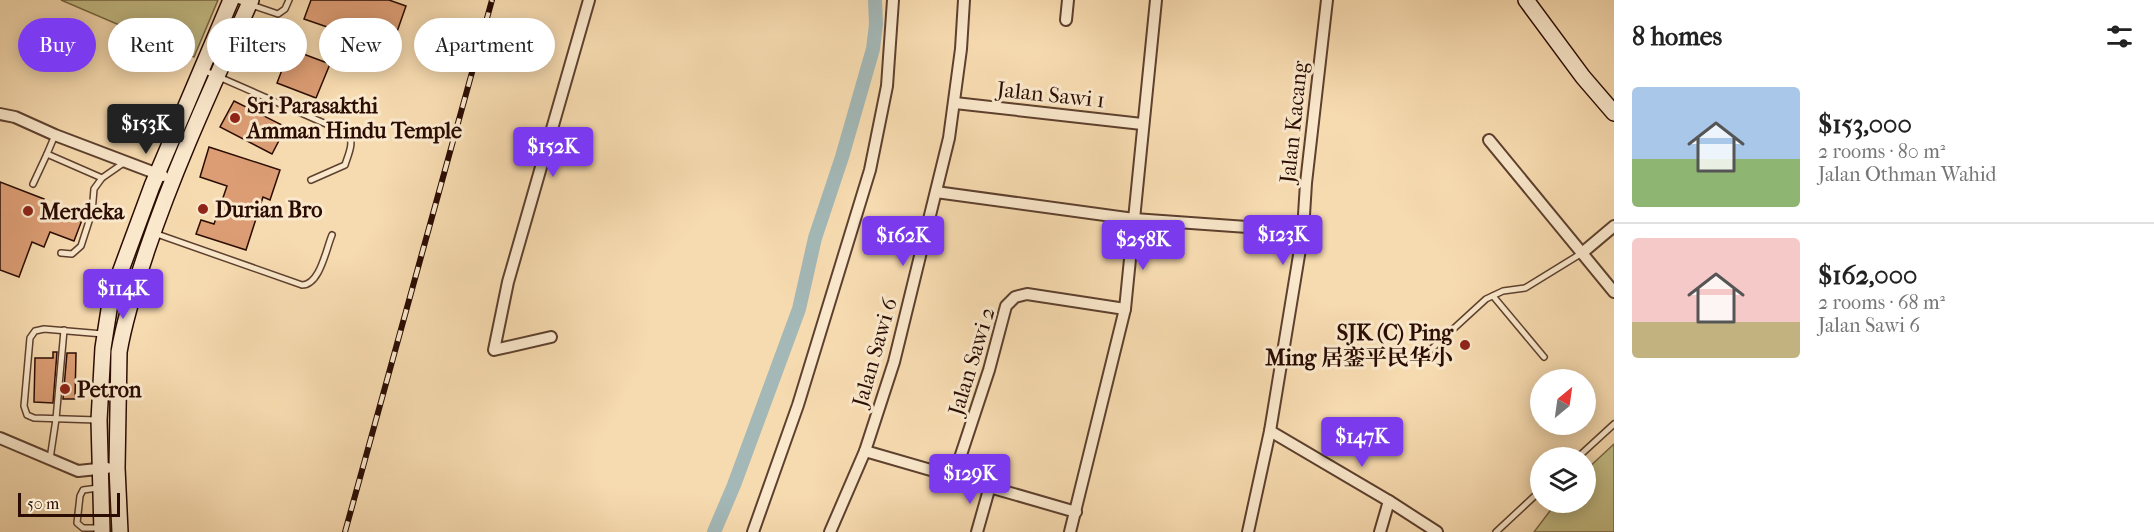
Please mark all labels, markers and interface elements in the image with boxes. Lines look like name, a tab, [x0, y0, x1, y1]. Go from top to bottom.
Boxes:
chip: Buy	[18, 18, 96, 72]
chip: Rent	[108, 18, 195, 72]
chip: Filters	[207, 18, 307, 72]
chip: New	[319, 18, 402, 72]
chip: Apartment	[414, 18, 555, 72]
icon: filters	[2103, 20, 2136, 53]
text: 8 homes	[1632, 21, 1722, 52]
street label: Jalan Kacang	[1274, 60, 1313, 186]
street label: Jalan Sawi 1	[994, 76, 1106, 114]
place label: Sri Parasakthi Amman Hindu Temple	[245, 93, 462, 144]
pin: $153K	[104, 104, 188, 155]
text: $153,000	[1818, 109, 1912, 140]
marker: Sri Parasakthi Amman Hindu Temple	[228, 111, 242, 125]
icon: home	[1680, 111, 1752, 183]
text: $153K	[121, 112, 171, 135]
pin: $152K	[511, 127, 595, 178]
text: $152K	[527, 135, 579, 158]
text: 2 rooms · 80 m²	[1818, 140, 1945, 163]
text: Jalan Othman Wahid	[1818, 163, 1996, 186]
place label: Durian Bro	[215, 197, 322, 223]
place label: Merdeka	[39, 199, 125, 225]
marker: Durian Bro	[196, 202, 210, 216]
marker: Merdeka	[21, 204, 35, 218]
pin: $123K	[1241, 215, 1325, 266]
pin: $162K	[861, 216, 945, 267]
pin: $258K	[1101, 220, 1185, 271]
text: $123K	[1257, 223, 1309, 246]
text: $162K	[876, 224, 930, 247]
text: $258K	[1116, 228, 1170, 251]
text: $162,000	[1818, 260, 1917, 291]
icon: home	[1680, 262, 1752, 334]
pin: $114K	[81, 269, 165, 320]
text: $114K	[97, 277, 149, 300]
text: 2 rooms · 68 m²	[1818, 291, 1945, 314]
street label: Jalan Sawi 6	[846, 295, 903, 412]
street label: Jalan Sawi 2	[943, 304, 1001, 420]
text: Jalan Sawi 6	[1818, 314, 1920, 337]
place label: SJK (C) Ping Ming 居銮平民华小	[1264, 320, 1454, 371]
marker: SJK (C) Ping Ming 居銮平民华小	[1458, 338, 1472, 352]
north arrow	[1530, 369, 1596, 435]
map controls	[1530, 369, 1596, 513]
place label: Petron	[77, 377, 142, 403]
marker: Petron	[58, 382, 72, 396]
pin: $147K	[1320, 417, 1404, 468]
text: $147K	[1335, 425, 1389, 448]
button: layers	[1530, 447, 1596, 513]
pin: $129K	[928, 454, 1012, 505]
text: $129K	[943, 462, 997, 485]
scale bar	[18, 490, 120, 518]
text: 50 m	[27, 494, 59, 513]

